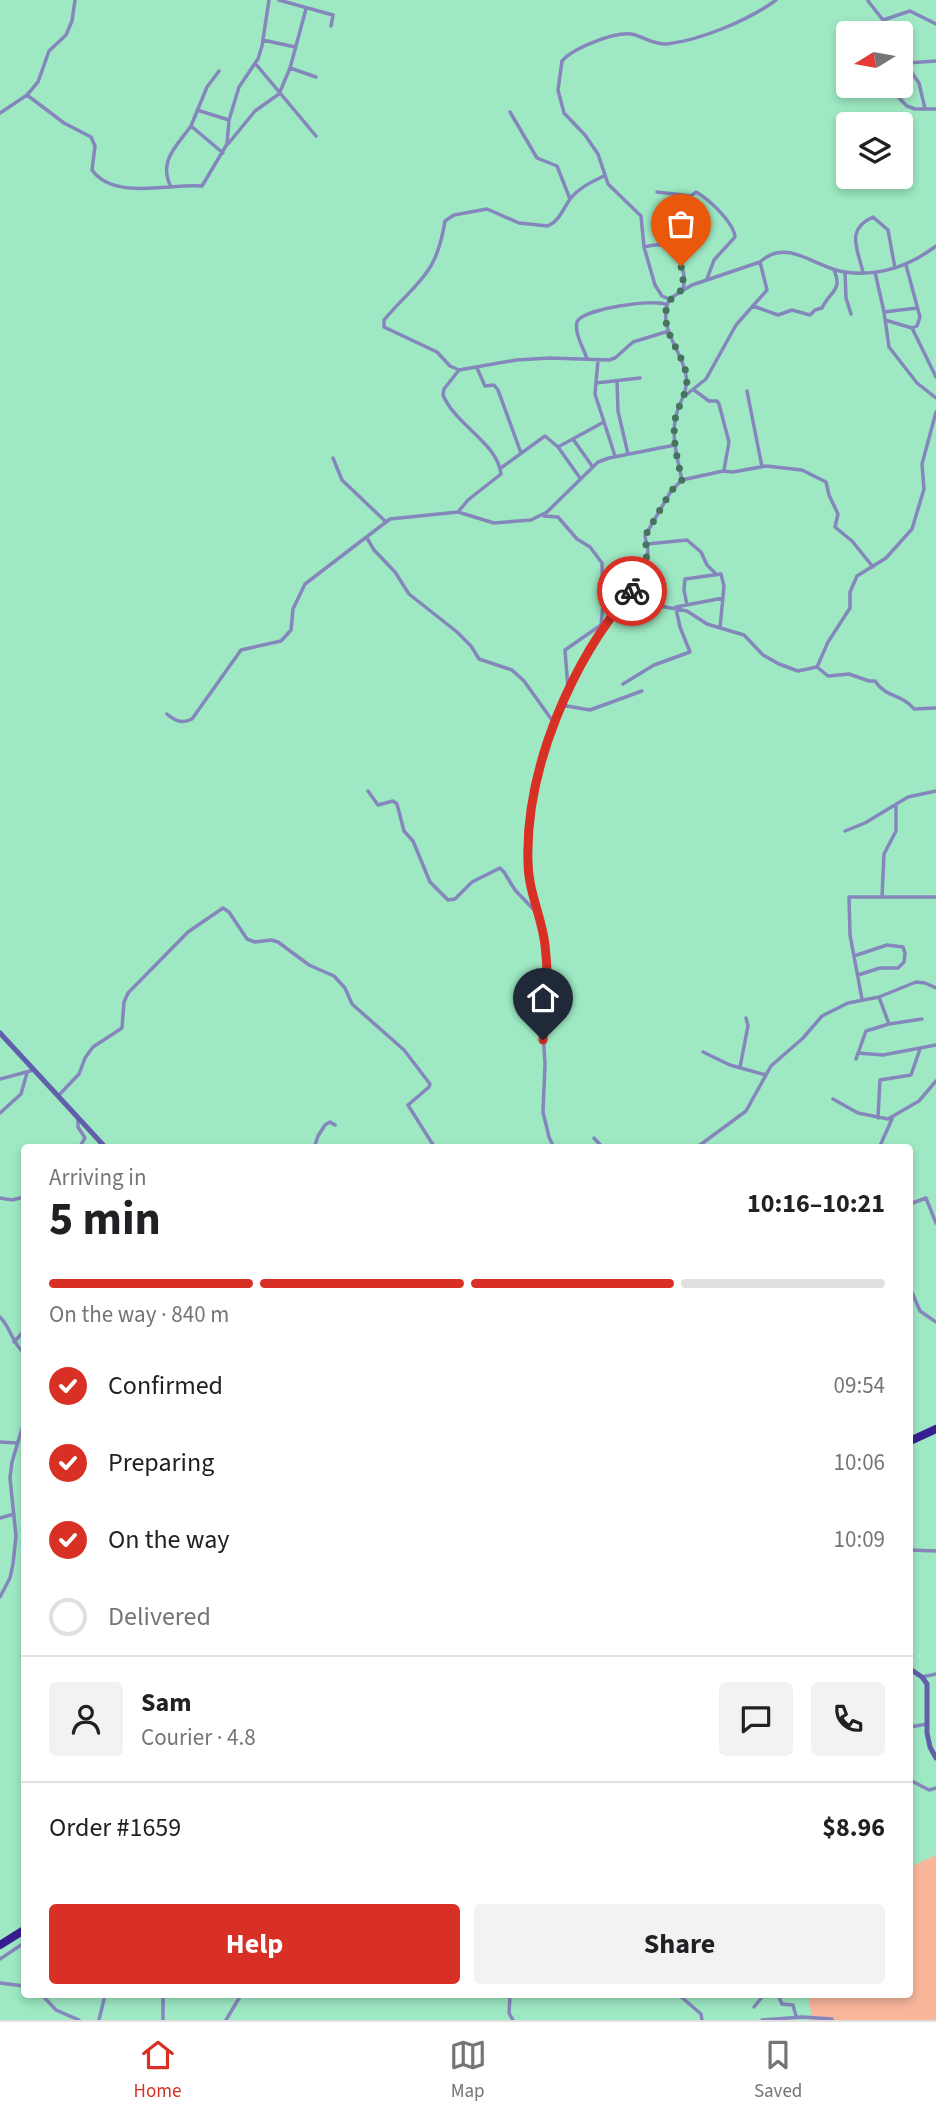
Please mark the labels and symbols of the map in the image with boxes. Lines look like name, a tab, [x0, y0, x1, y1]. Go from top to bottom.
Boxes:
north arrow	[836, 21, 914, 98]
pin	[651, 194, 711, 266]
courier	[597, 556, 667, 626]
pin	[513, 968, 573, 1040]

